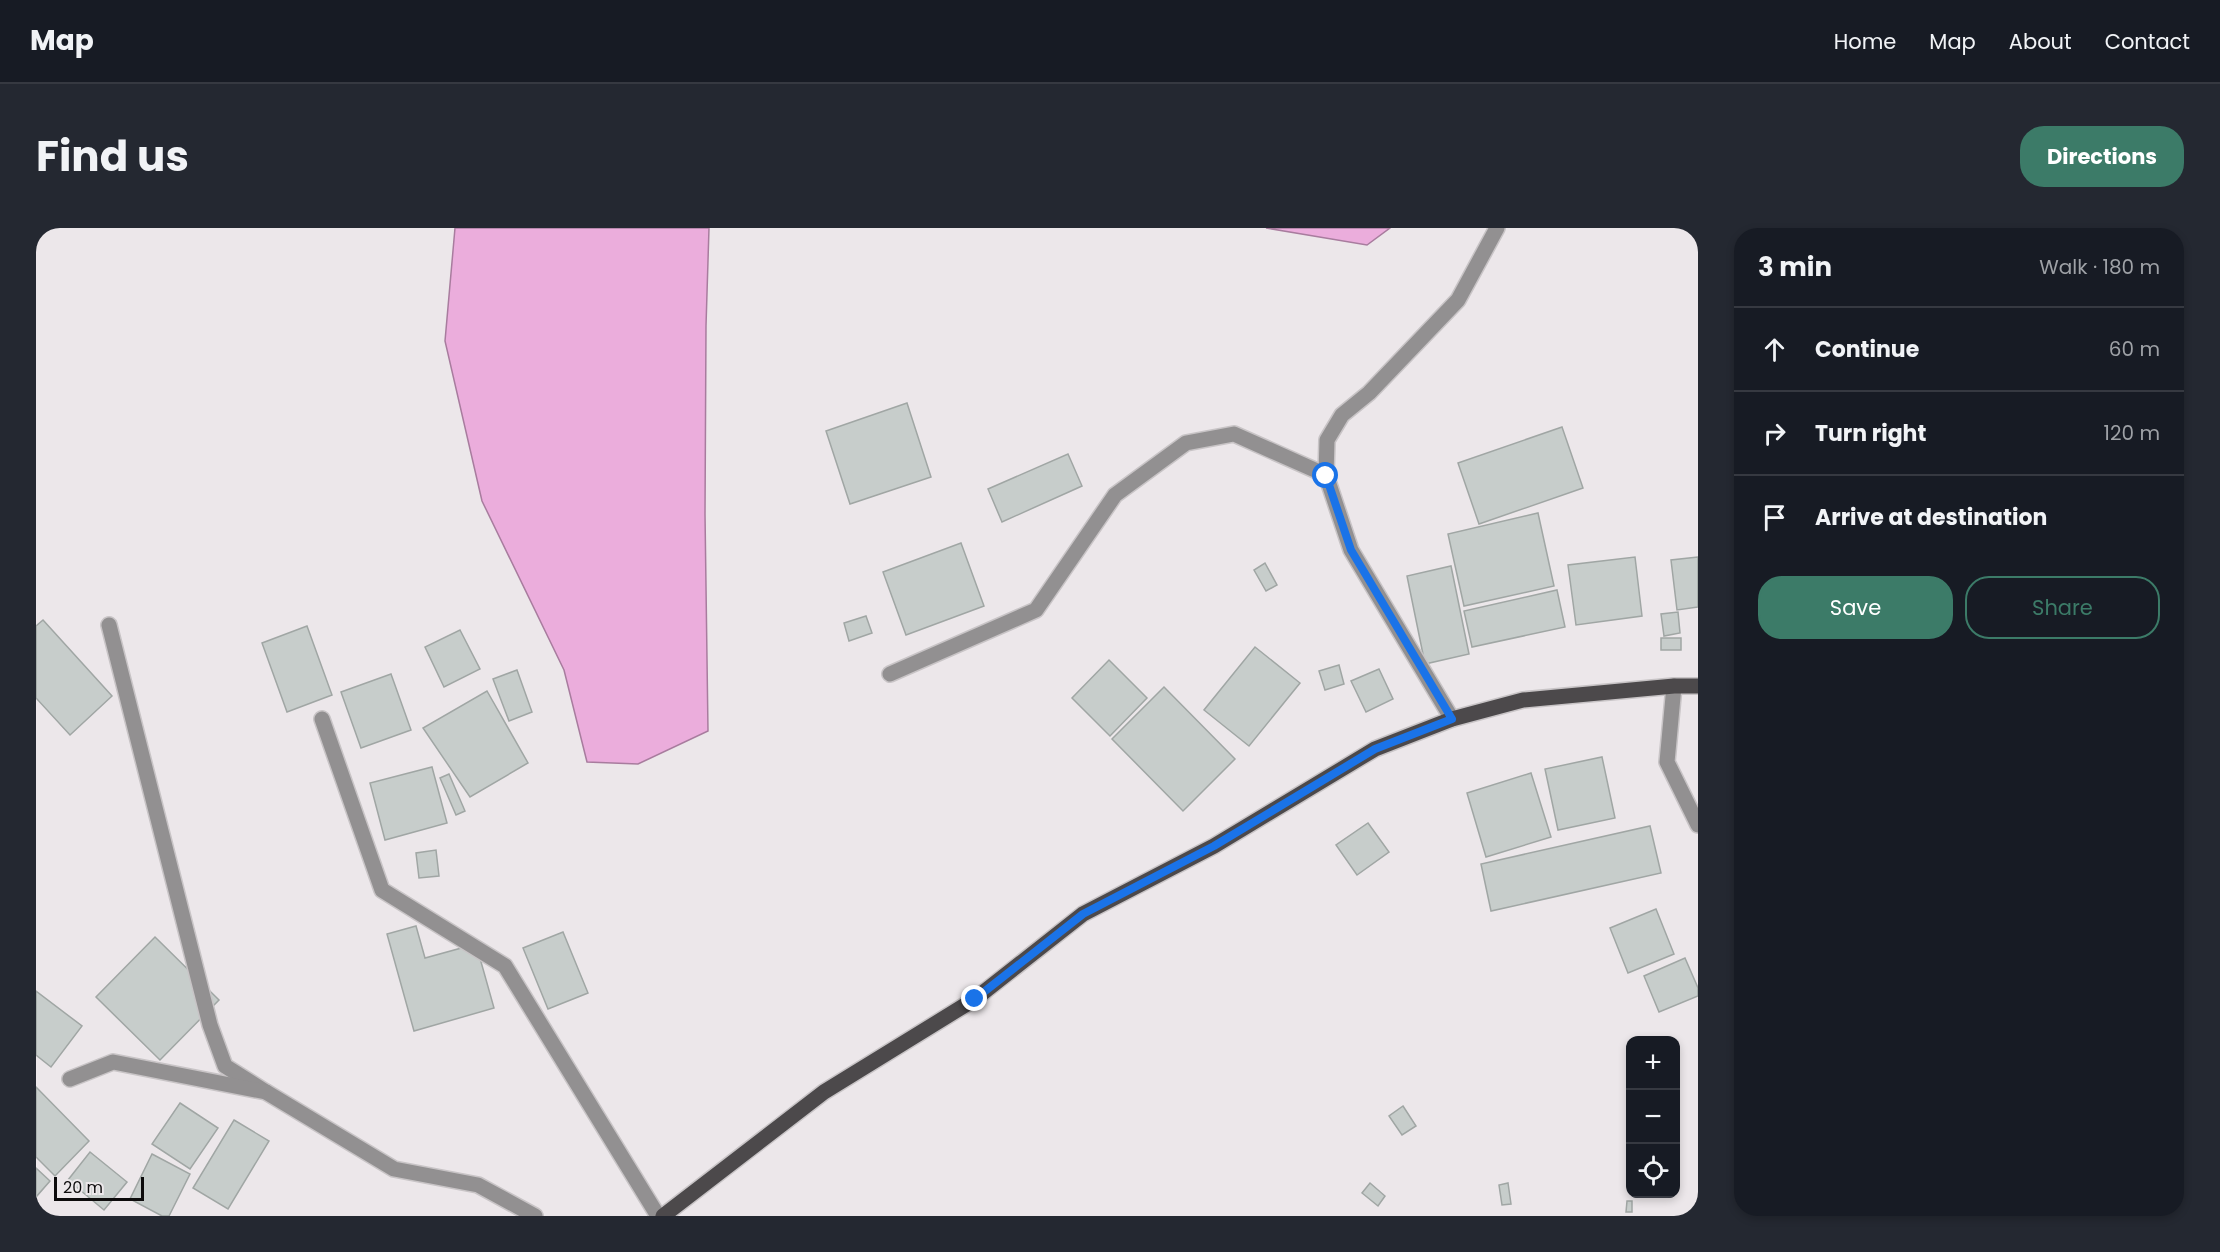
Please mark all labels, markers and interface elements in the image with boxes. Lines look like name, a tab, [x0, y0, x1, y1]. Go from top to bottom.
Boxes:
text: Map	[30, 21, 94, 60]
text: Home	[1834, 27, 1896, 56]
text: Map	[1929, 27, 1976, 56]
text: About	[2009, 27, 2072, 56]
text: Contact	[2105, 27, 2190, 56]
button: Directions	[2020, 126, 2184, 187]
text: Find us	[36, 127, 189, 186]
text: 3 min	[1758, 249, 1832, 285]
text: Walk · 180 m	[2039, 253, 2160, 281]
icon: ahead	[1758, 333, 1791, 366]
text: Continue	[1815, 334, 1919, 365]
text: 60 m	[2109, 335, 2160, 363]
icon: right	[1758, 417, 1791, 450]
text: Turn right	[1815, 418, 1926, 449]
text: 120 m	[2104, 419, 2160, 447]
route start	[1312, 462, 1338, 488]
icon: arrive	[1758, 501, 1791, 534]
text: Arrive at destination	[1815, 502, 2047, 533]
button: Save	[1758, 576, 1953, 639]
button: Share	[1965, 576, 2160, 639]
route end	[961, 985, 987, 1011]
map controls	[1626, 1036, 1680, 1198]
button: +	[1626, 1036, 1680, 1090]
button: −	[1626, 1090, 1680, 1144]
button: locate	[1626, 1144, 1680, 1198]
scale bar	[54, 1174, 144, 1202]
text: 20 m	[63, 1176, 103, 1199]

